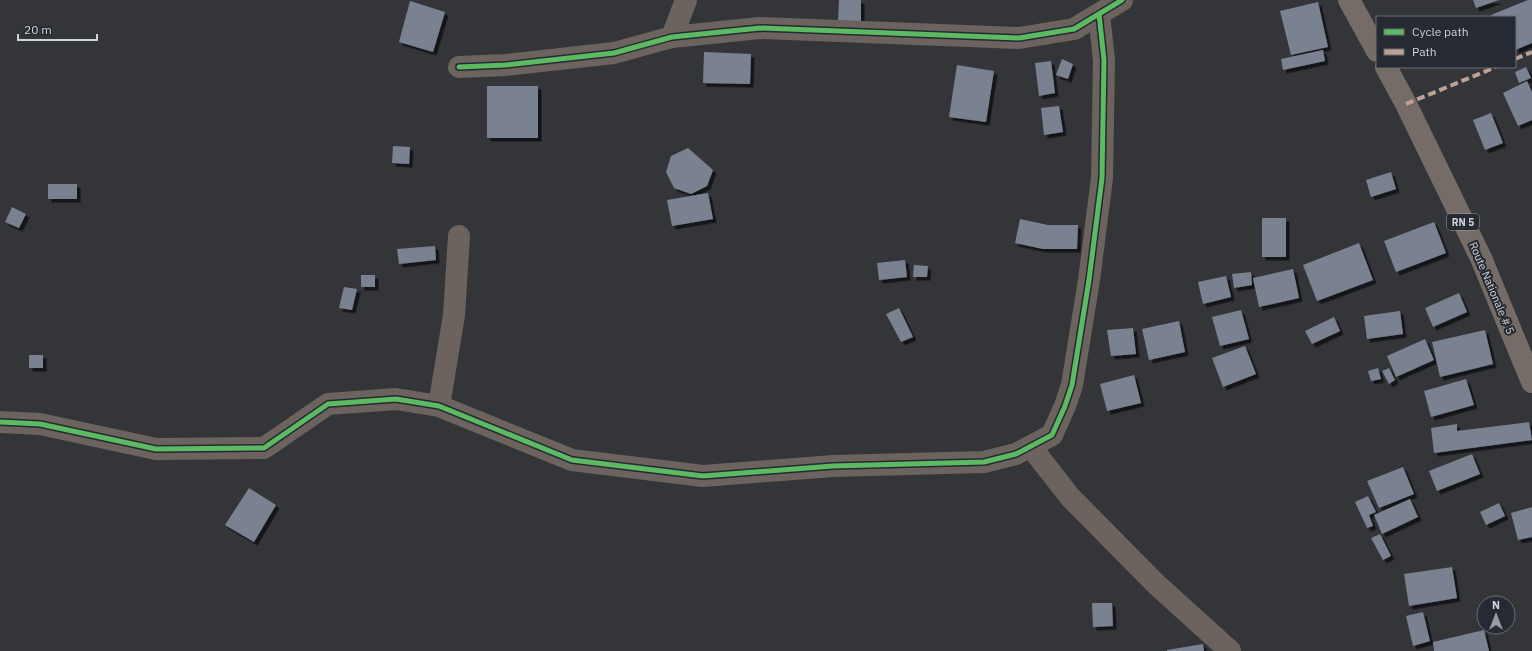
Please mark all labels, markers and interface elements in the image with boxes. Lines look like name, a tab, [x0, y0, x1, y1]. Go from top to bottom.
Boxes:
scale bar	[18, 16, 97, 42]
legend	[1376, 16, 1516, 68]
text: 20 m	[24, 22, 52, 37]
text: Cycle path	[1412, 24, 1469, 39]
text: Path	[1412, 44, 1437, 59]
road number: RN 5	[1447, 214, 1479, 230]
street label: Route Nationale # 5	[1466, 240, 1518, 336]
north arrow	[1476, 595, 1516, 635]
text: N	[1492, 598, 1500, 612]

